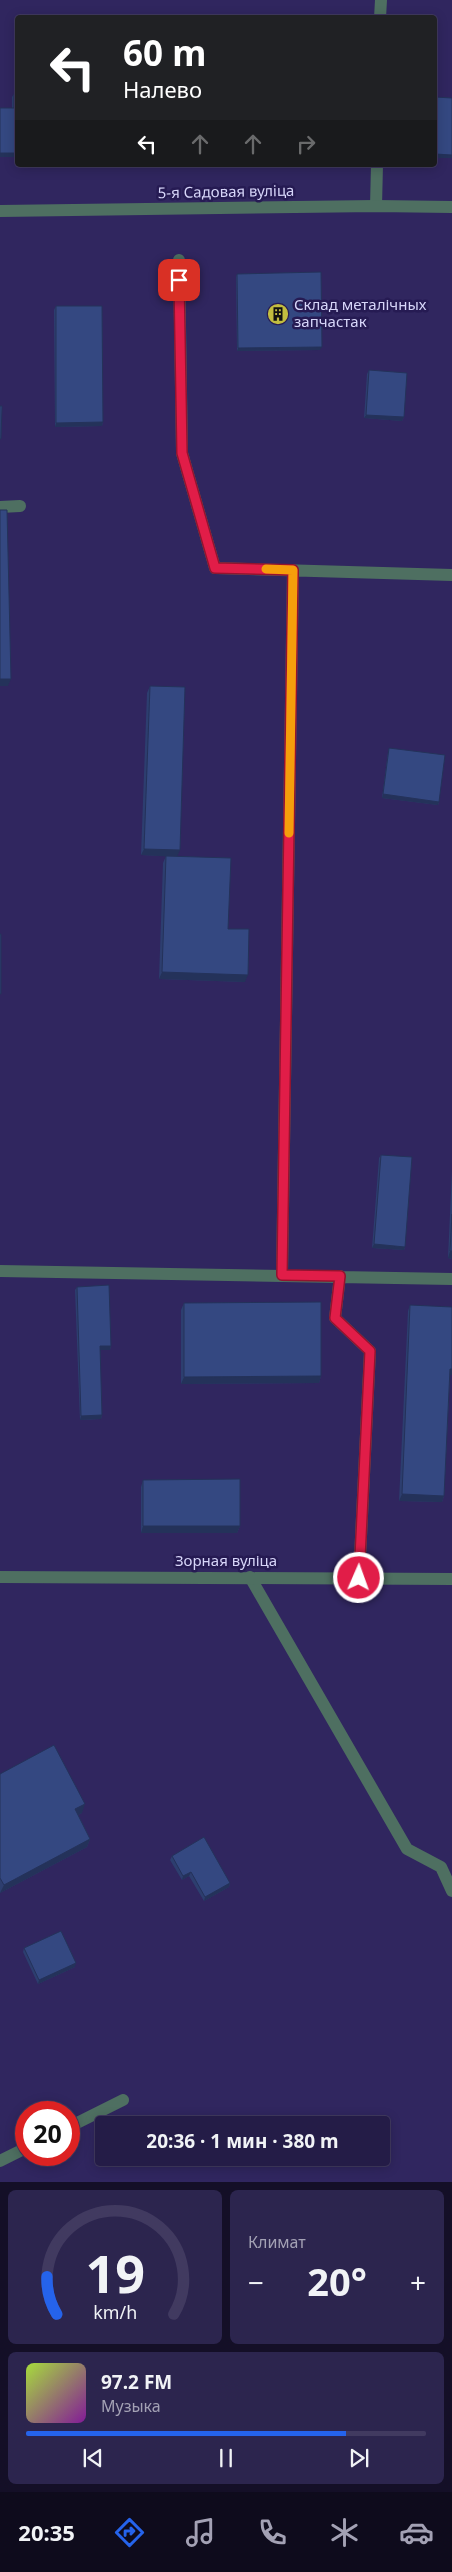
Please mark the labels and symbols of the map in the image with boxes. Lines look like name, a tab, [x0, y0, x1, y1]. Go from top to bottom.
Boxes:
street label: 5-я Садовая вуліца	[157, 180, 294, 202]
pin	[158, 259, 200, 301]
place label: Склад металічных запчастак	[294, 294, 427, 331]
building icon: Склад металічных запчастак	[266, 302, 290, 326]
street label: Зорная вуліца	[175, 1550, 277, 1570]
position arrow	[332, 1551, 384, 1603]
speed limit sign: 20	[15, 2101, 80, 2166]

